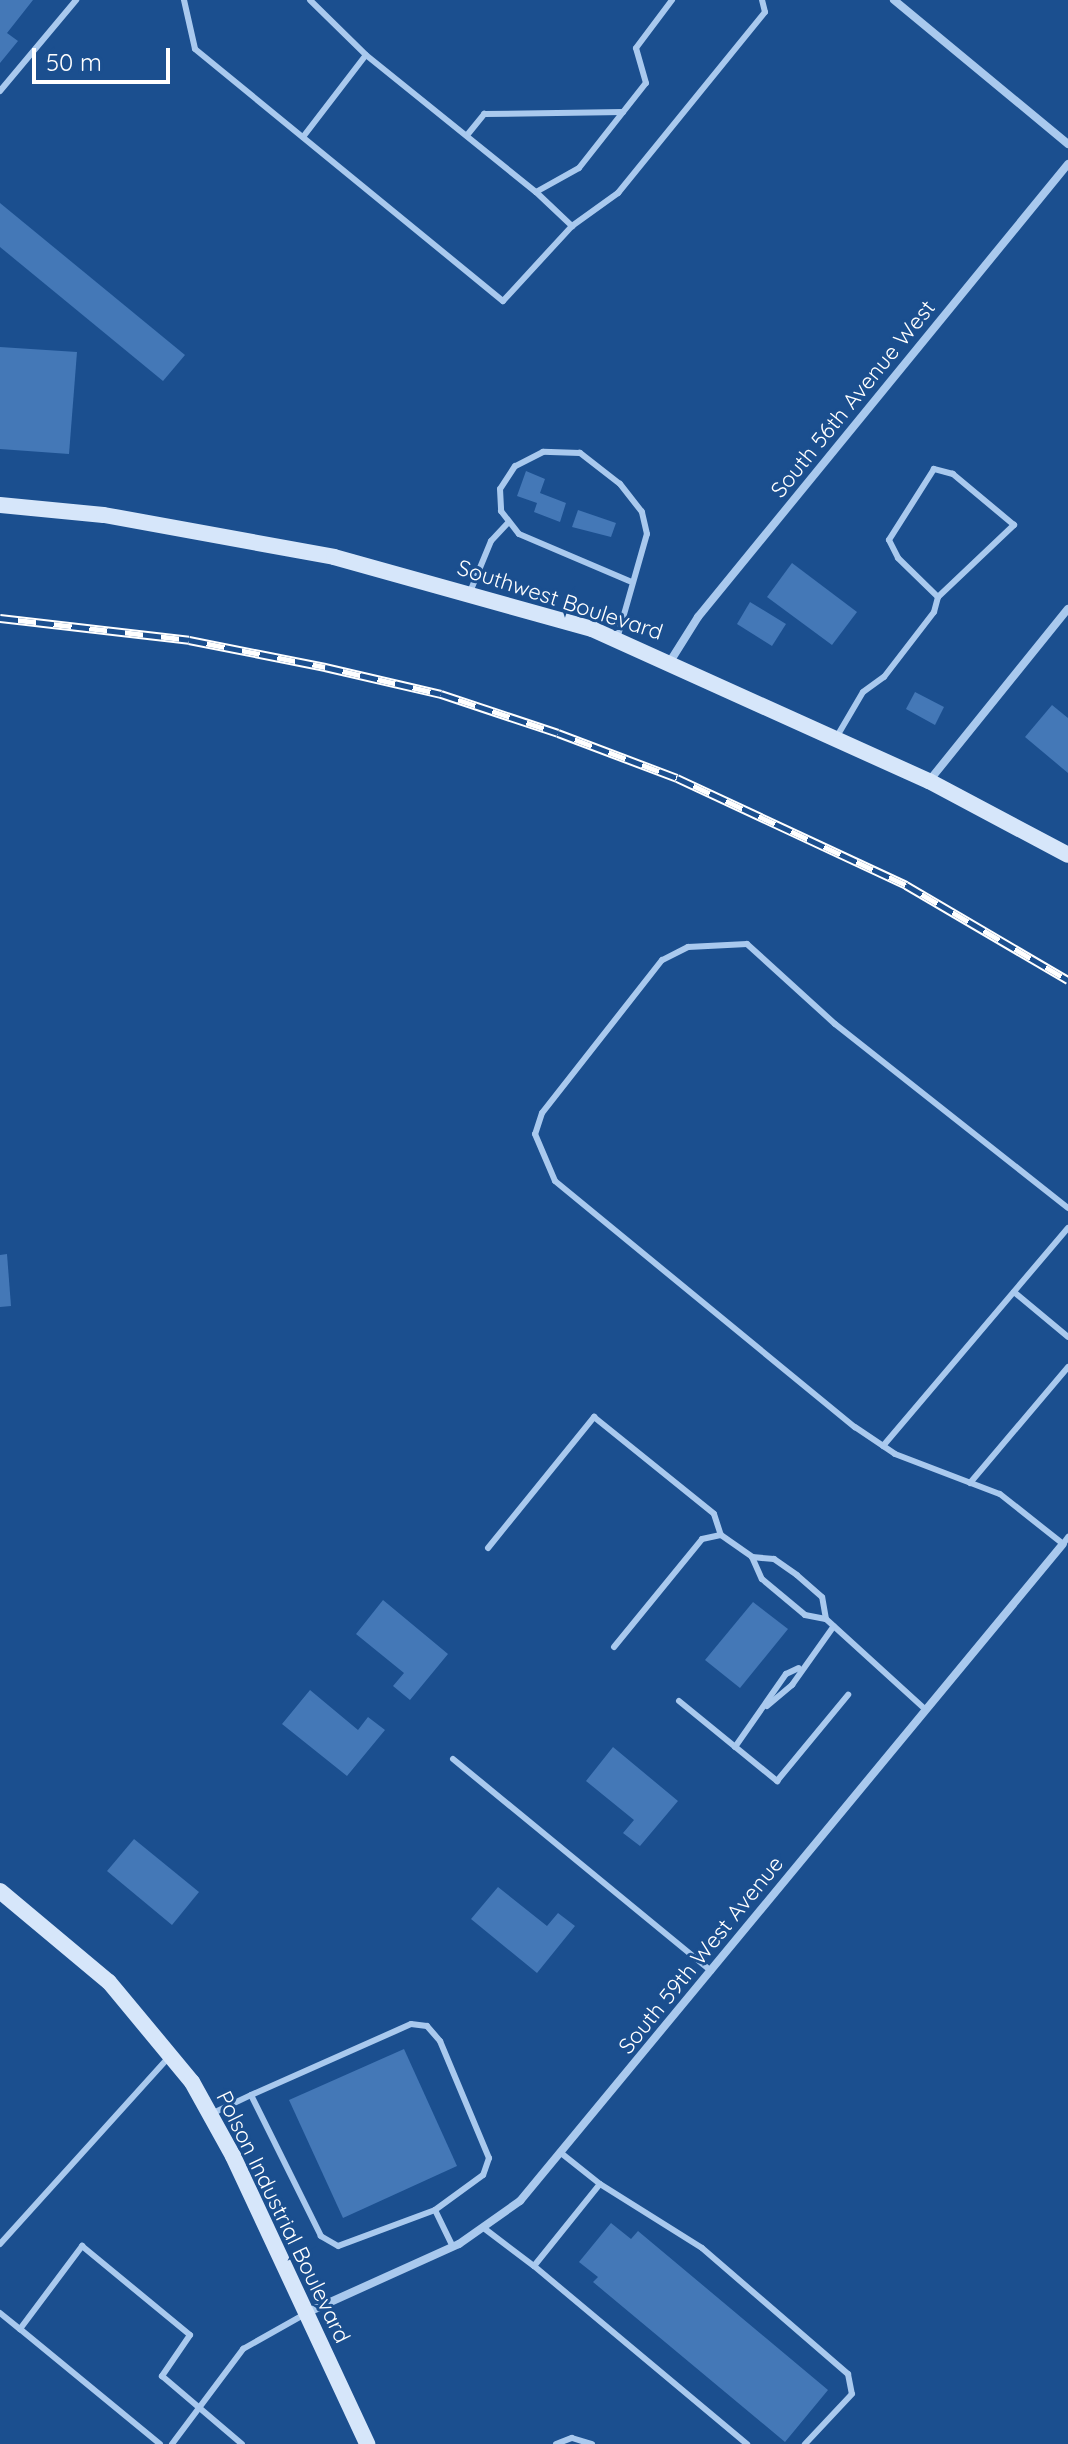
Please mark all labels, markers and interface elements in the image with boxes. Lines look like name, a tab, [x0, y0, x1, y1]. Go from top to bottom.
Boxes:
scale bar	[36, 32, 174, 82]
text: 50 m	[46, 47, 102, 77]
street label: South 56th Avenue West	[765, 295, 941, 503]
street label: Southwest Boulevard	[454, 554, 666, 646]
street label: South 59th West Avenue	[613, 1851, 789, 2059]
street label: Polson Industrial Boulevard	[210, 2087, 356, 2347]

